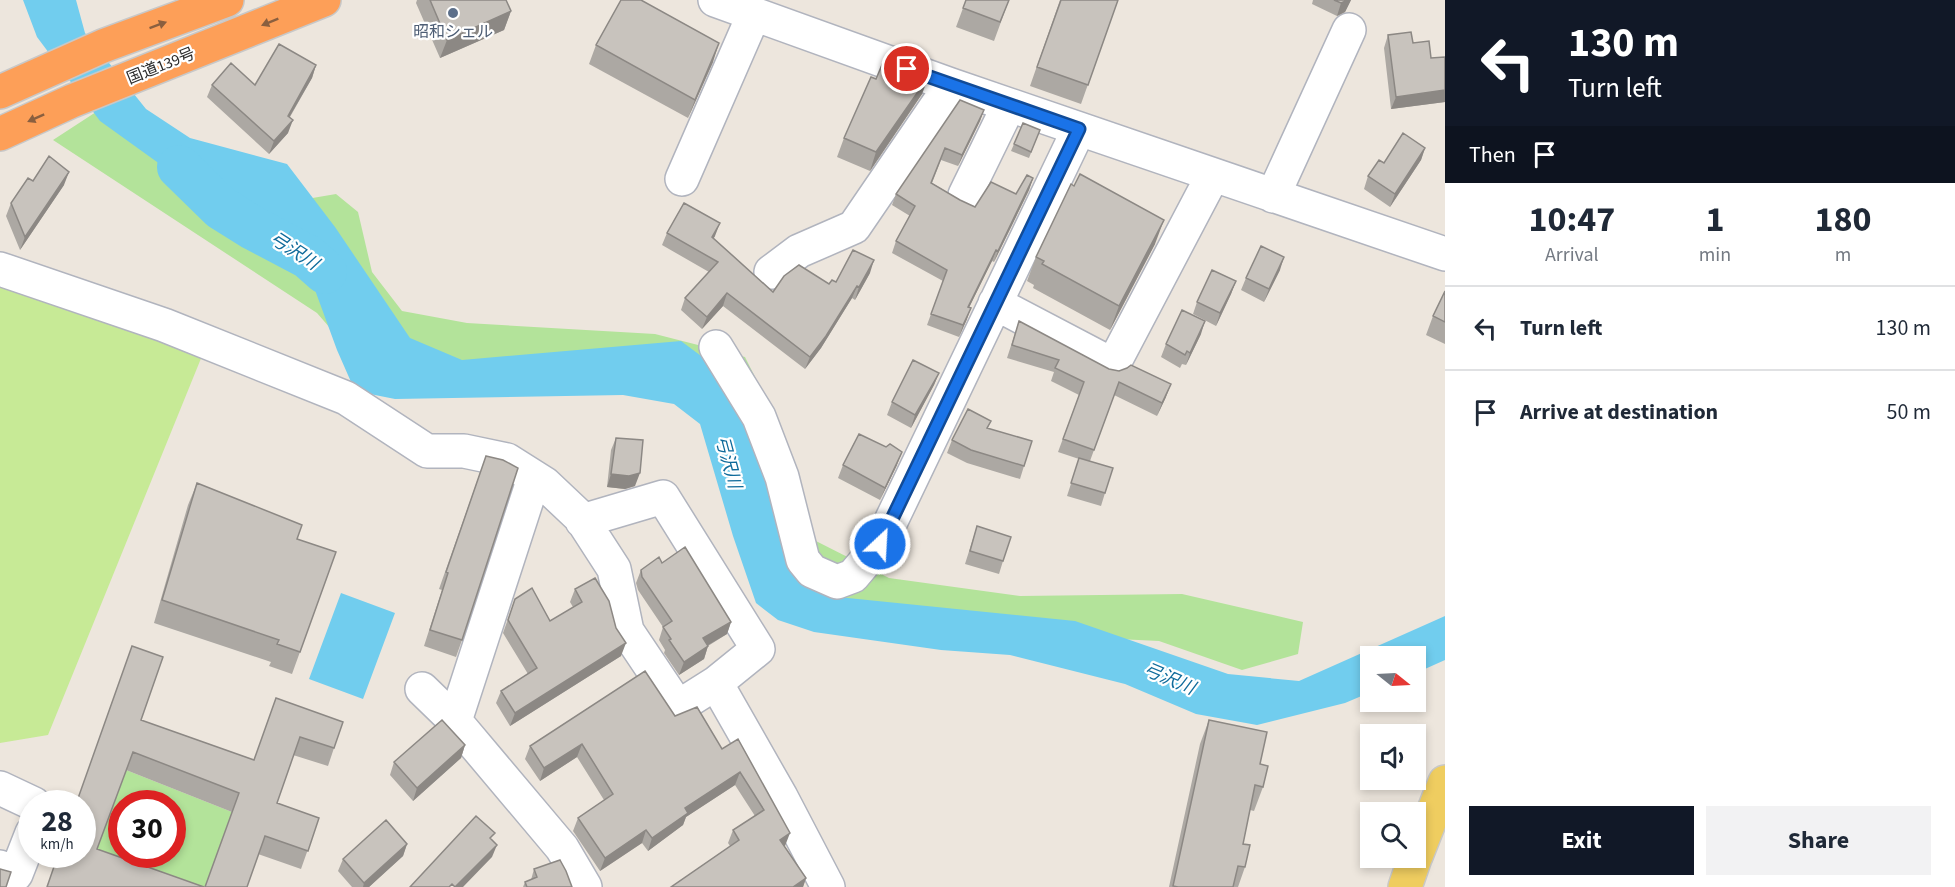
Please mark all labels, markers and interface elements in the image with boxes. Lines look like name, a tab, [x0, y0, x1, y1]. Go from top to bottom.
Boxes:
marker: 昭和シェル	[446, 6, 460, 20]
text: 130 m	[1568, 13, 1679, 73]
one-way arrow	[260, 17, 278, 27]
one-way arrow	[149, 20, 167, 30]
place label: 昭和シェル	[413, 21, 493, 43]
icon: left	[1469, 24, 1547, 102]
street label: 国道139号	[124, 42, 198, 90]
pin	[881, 43, 932, 94]
icon: arrive	[890, 52, 923, 85]
text: Turn left	[1568, 69, 1662, 108]
one-way arrow	[28, 113, 45, 122]
icon: arrive	[1528, 138, 1561, 171]
text: Then	[1469, 139, 1516, 171]
text: 10:47	[1528, 194, 1615, 245]
text: 1	[1705, 194, 1724, 245]
text: 180	[1815, 194, 1872, 245]
water label: 弓沢川	[265, 226, 325, 277]
text: Arrival	[1545, 241, 1599, 269]
text: min	[1699, 241, 1731, 269]
text: m	[1835, 241, 1851, 269]
icon: left	[1469, 312, 1502, 345]
text: Turn left	[1520, 312, 1602, 344]
text: 130 m	[1876, 312, 1931, 344]
icon: arrive	[1469, 396, 1502, 429]
text: Arrive at destination	[1520, 396, 1718, 428]
text: 50 m	[1886, 396, 1931, 428]
water label: 弓沢川	[709, 433, 748, 493]
position arrow	[848, 512, 912, 576]
north arrow	[1360, 646, 1426, 712]
map controls	[1360, 646, 1426, 868]
water label: 弓沢川	[1139, 657, 1201, 702]
button: sound	[1360, 724, 1426, 790]
speed limit sign: 30	[108, 790, 186, 868]
text: 28	[41, 800, 73, 843]
button: search	[1360, 802, 1426, 868]
button: Exit	[1469, 806, 1694, 875]
button: Share	[1706, 806, 1931, 875]
text: km/h	[40, 834, 74, 855]

